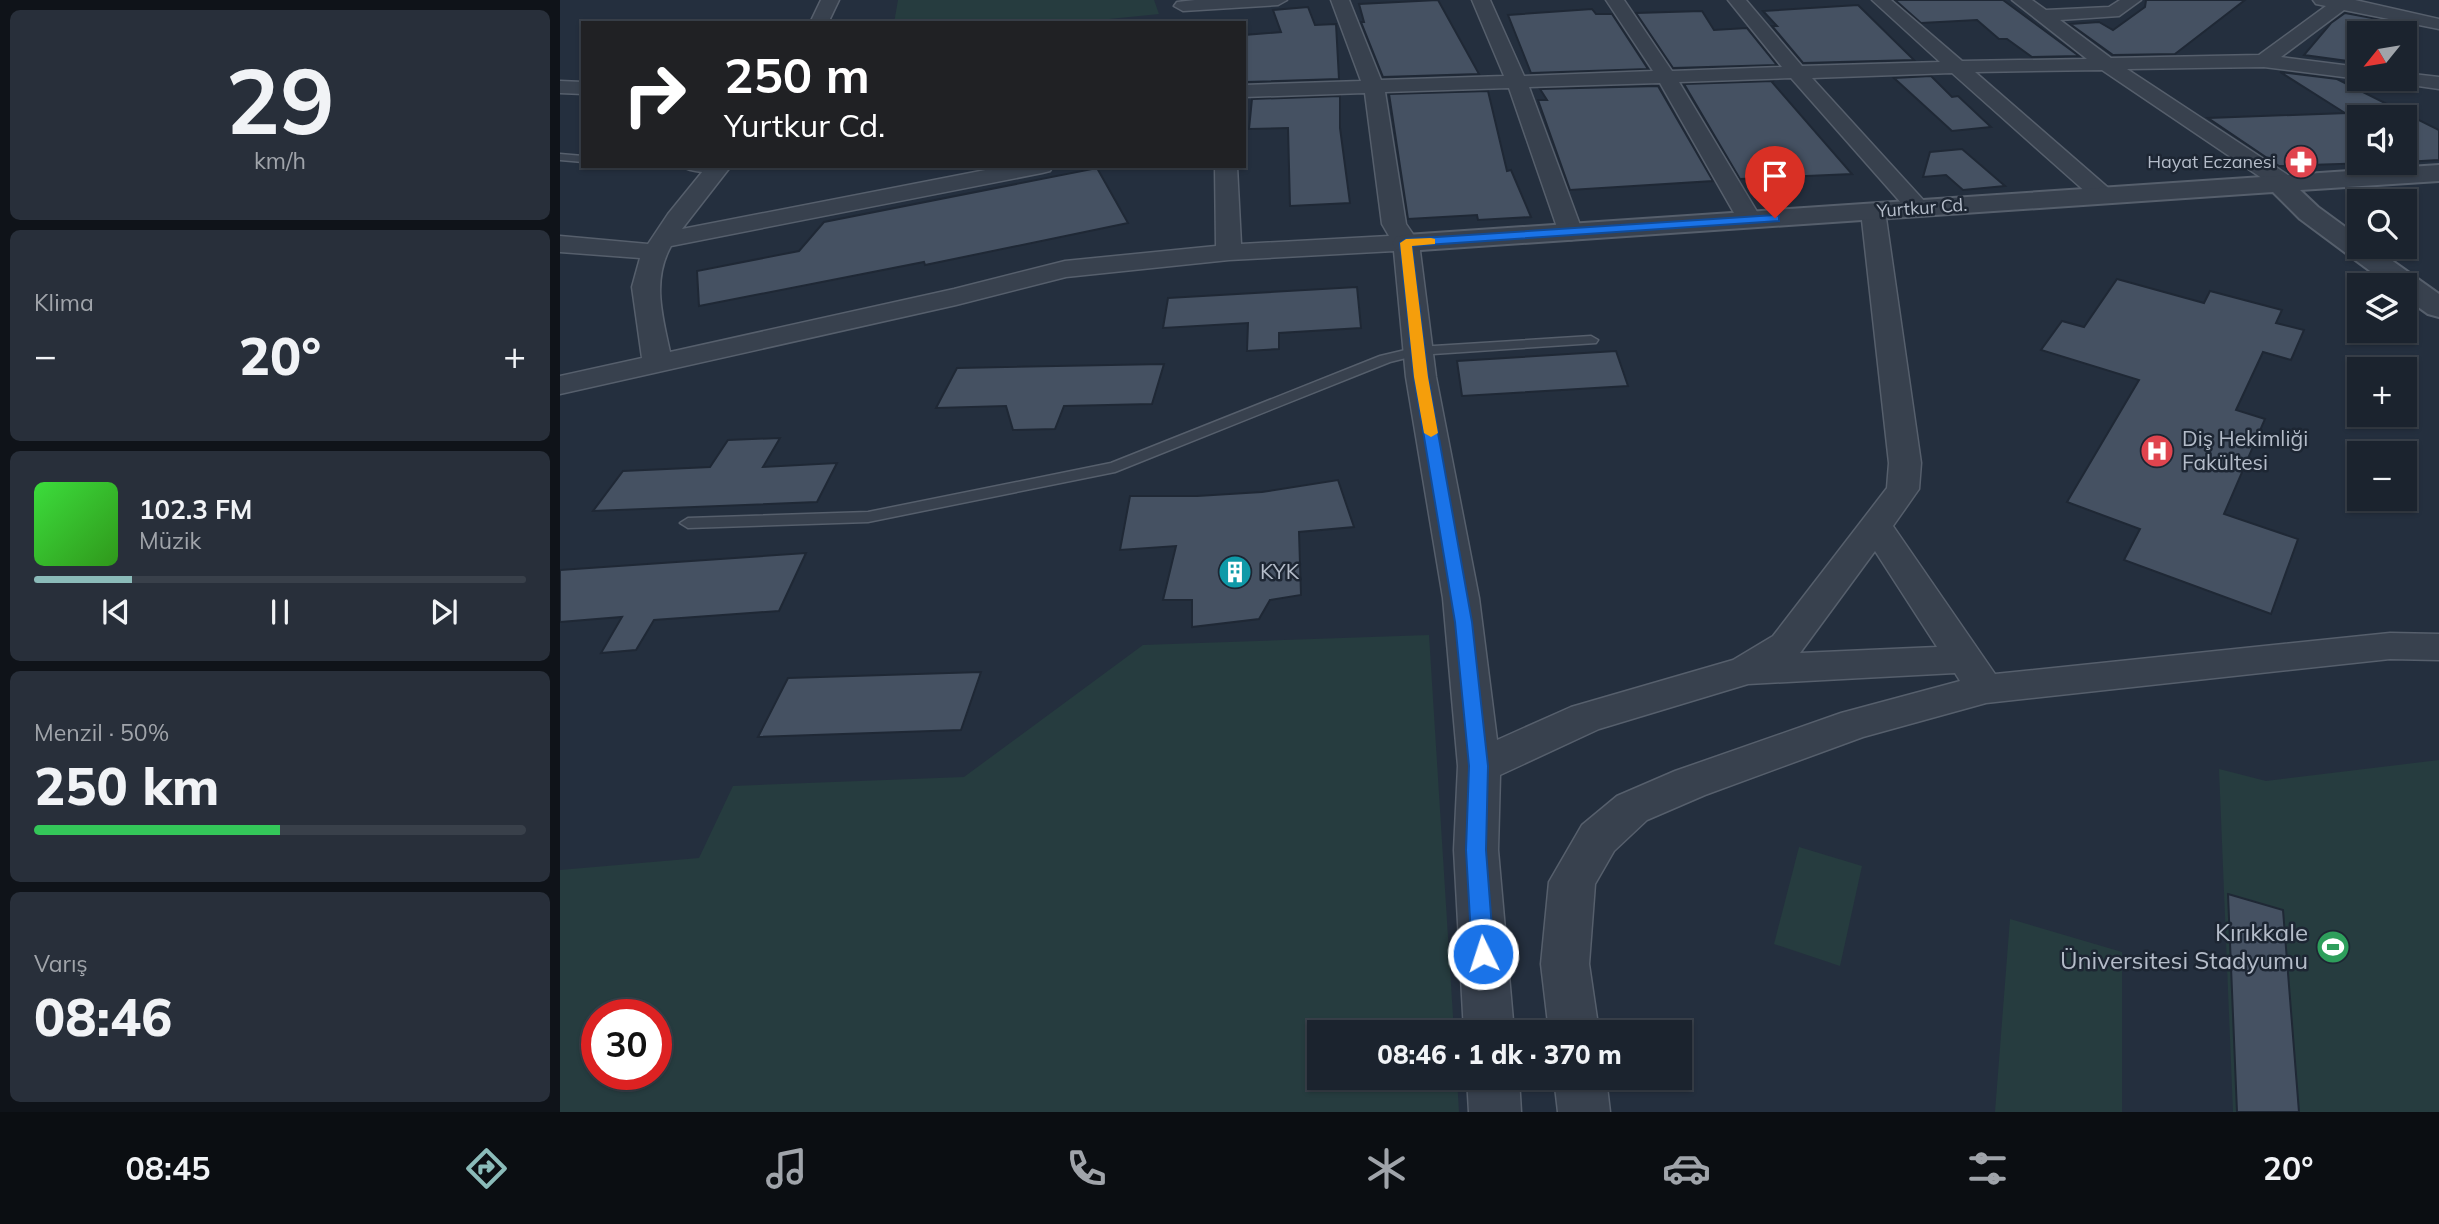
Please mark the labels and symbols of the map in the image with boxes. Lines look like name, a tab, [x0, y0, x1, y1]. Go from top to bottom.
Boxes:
north arrow	[2347, 21, 2417, 91]
pharmacy icon: Hayat Eczanesi	[2282, 143, 2320, 181]
pin	[1745, 146, 1805, 218]
place label: Hayat Eczanesi	[2147, 150, 2276, 173]
street label: Yurtkur Cd.	[1875, 193, 1968, 222]
place label: Diş Hekimliği Fakültesi	[2182, 425, 2308, 475]
hospital icon: Diş Hekimliği Fakültesi	[2138, 432, 2176, 470]
building icon: KYK	[1216, 553, 1254, 591]
place label: KYK	[1260, 558, 1300, 584]
position arrow	[1446, 917, 1520, 991]
place label: Kırıkkale Üniversitesi Stadyumu	[2060, 917, 2308, 975]
sports icon: Kırıkkale Üniversitesi Stadyumu	[2314, 928, 2352, 966]
speed limit sign: 30	[581, 999, 672, 1090]

